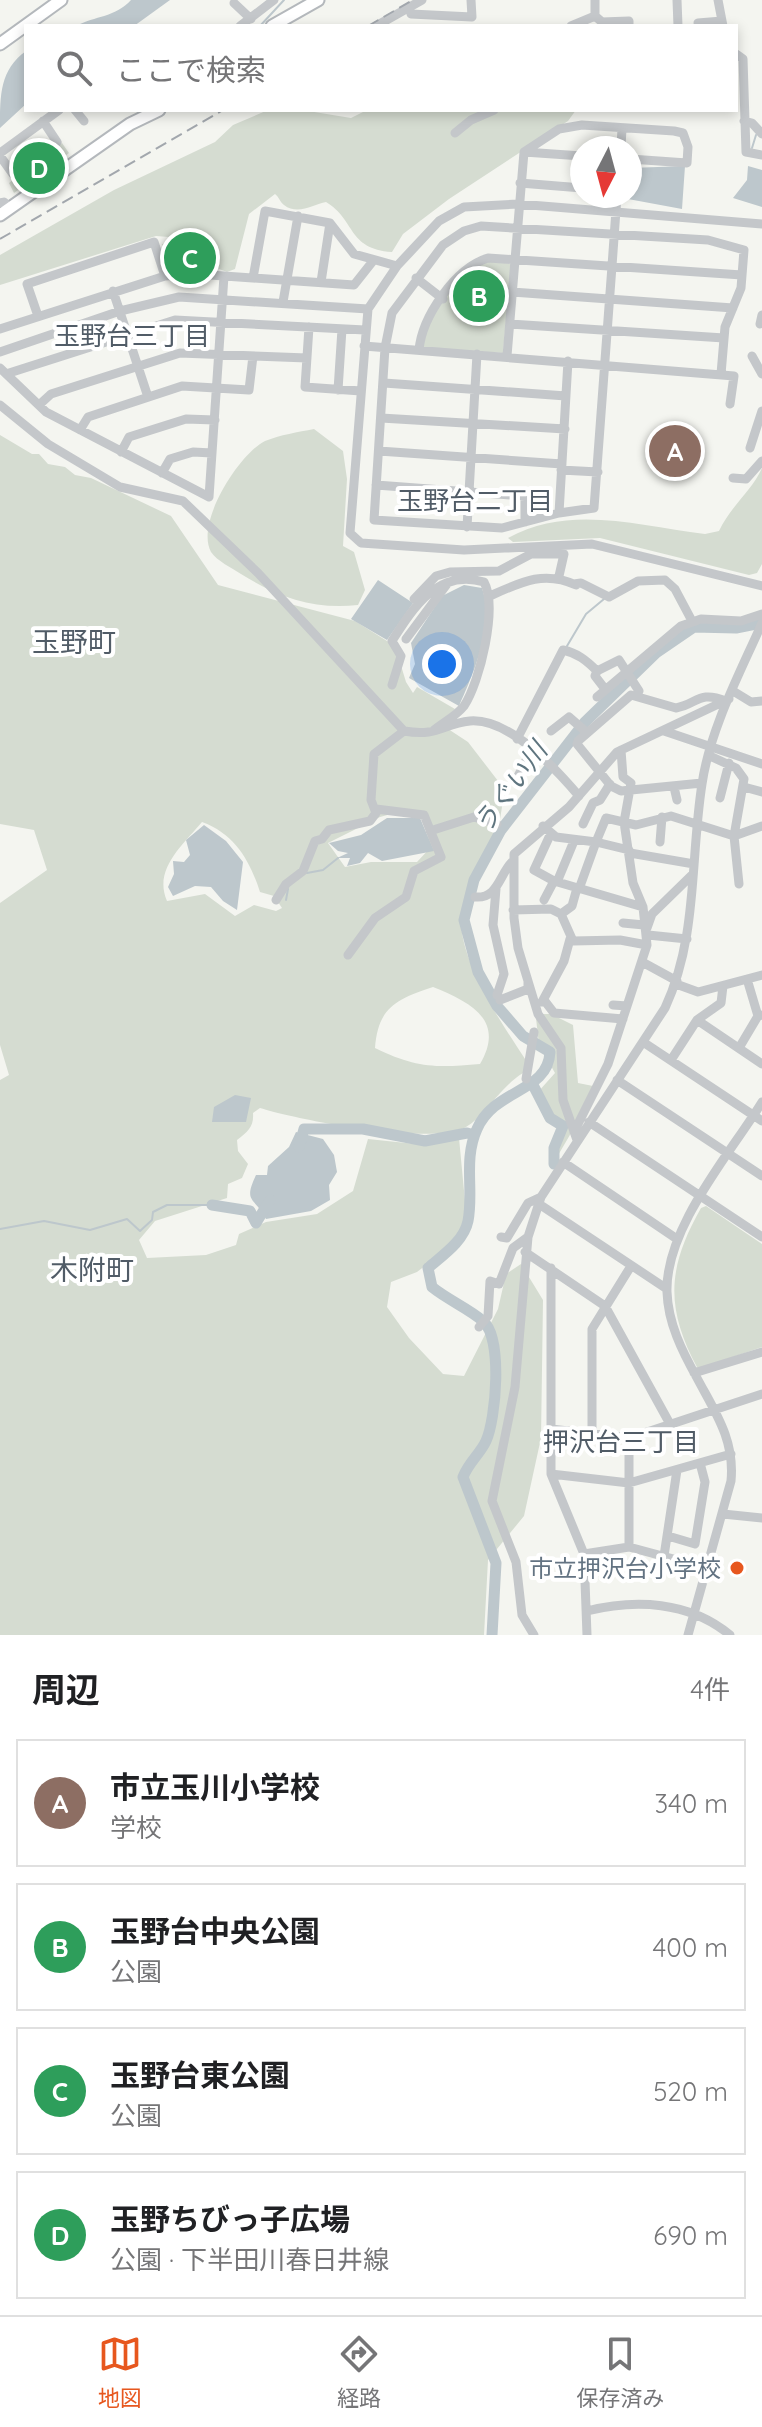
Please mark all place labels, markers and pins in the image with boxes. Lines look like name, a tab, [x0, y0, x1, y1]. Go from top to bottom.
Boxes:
pin: D	[13, 138, 65, 198]
pin: C	[164, 228, 216, 288]
pin: B	[453, 266, 505, 326]
pin: A	[649, 421, 701, 481]
place label: 市立押沢台小学校	[529, 1553, 721, 1583]
marker: 市立押沢台小学校	[728, 1559, 746, 1577]

